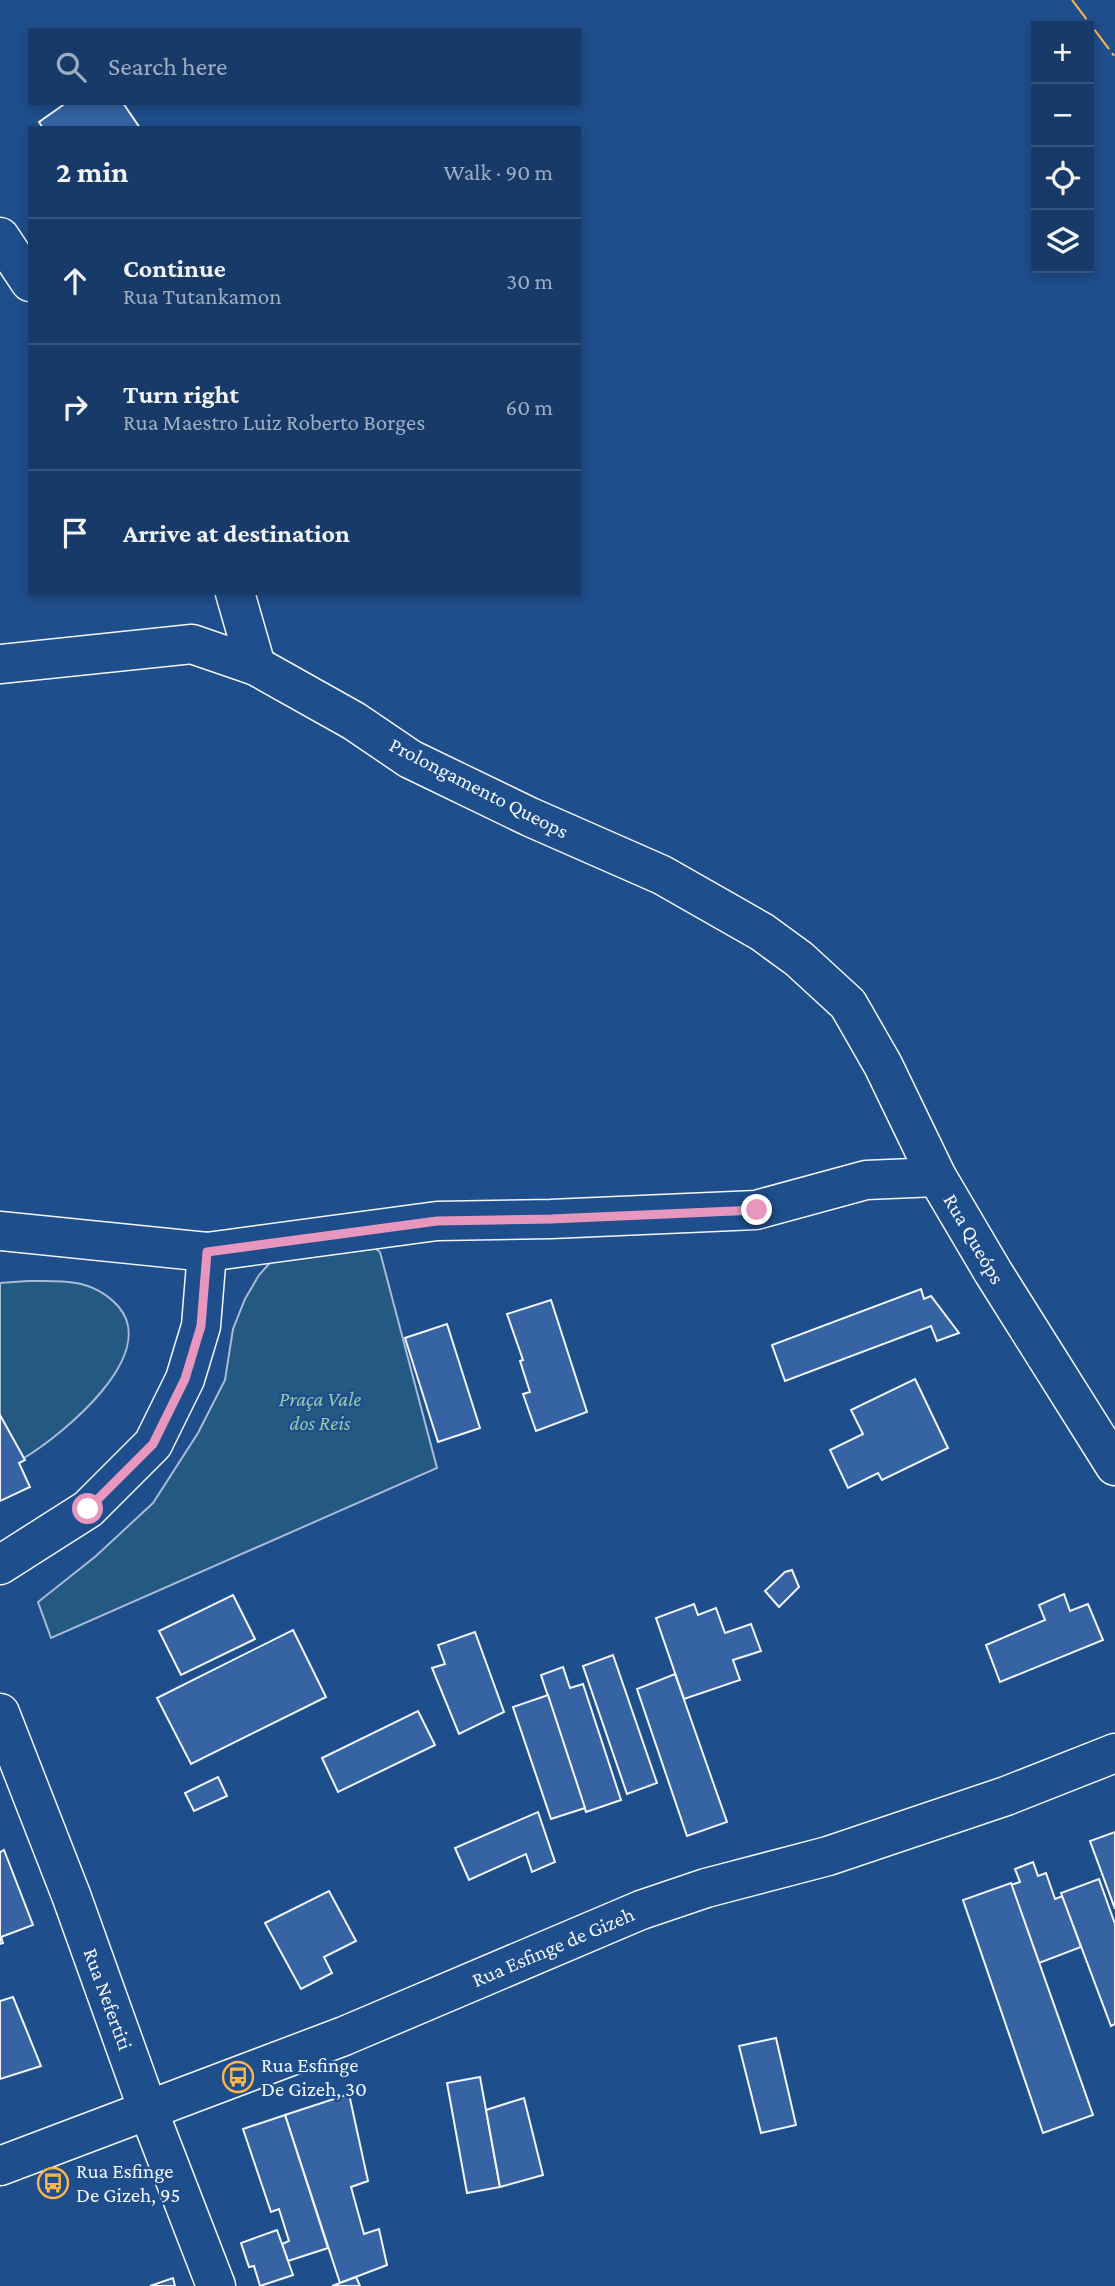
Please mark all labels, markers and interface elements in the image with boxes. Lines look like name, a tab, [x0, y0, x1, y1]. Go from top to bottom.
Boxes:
map controls	[1031, 21, 1094, 273]
button: +	[1031, 21, 1094, 84]
search box	[28, 28, 581, 105]
icon: search	[52, 48, 90, 86]
text: Search here	[108, 52, 227, 81]
button: −	[1031, 84, 1094, 147]
button: locate	[1031, 147, 1094, 210]
text: 2 min	[56, 155, 128, 188]
text: Walk · 90 m	[444, 159, 553, 185]
button: layers	[1031, 210, 1094, 273]
text: Continue	[123, 254, 226, 283]
icon: ahead	[56, 262, 94, 300]
text: 30 m	[506, 268, 553, 294]
text: Rua Tutankamon	[123, 283, 281, 309]
text: Turn right	[123, 380, 239, 409]
icon: right	[56, 388, 94, 426]
text: 60 m	[506, 394, 553, 420]
text: Rua Maestro Luiz Roberto Borges	[123, 409, 425, 435]
icon: arrive	[56, 514, 94, 552]
text: Arrive at destination	[123, 519, 350, 548]
street label: Prolongamento Queops	[386, 732, 572, 844]
street label: Rua Queóps	[939, 1190, 1009, 1288]
route end	[741, 1194, 772, 1225]
park label: Praça Vale dos Reis	[279, 1387, 361, 1435]
route start	[72, 1493, 103, 1524]
street label: Rua Esfinge de Gizeh	[468, 1902, 638, 1992]
street label: Rua Nefertiti	[78, 1945, 138, 2054]
place label: Rua Esfinge De Gizeh, 30	[261, 2053, 367, 2101]
bus stop icon: Rua Esfinge De Gizeh, 30	[221, 2060, 255, 2094]
place label: Rua Esfinge De Gizeh, 95	[76, 2159, 180, 2207]
bus stop icon: Rua Esfinge De Gizeh, 95	[36, 2166, 70, 2200]

